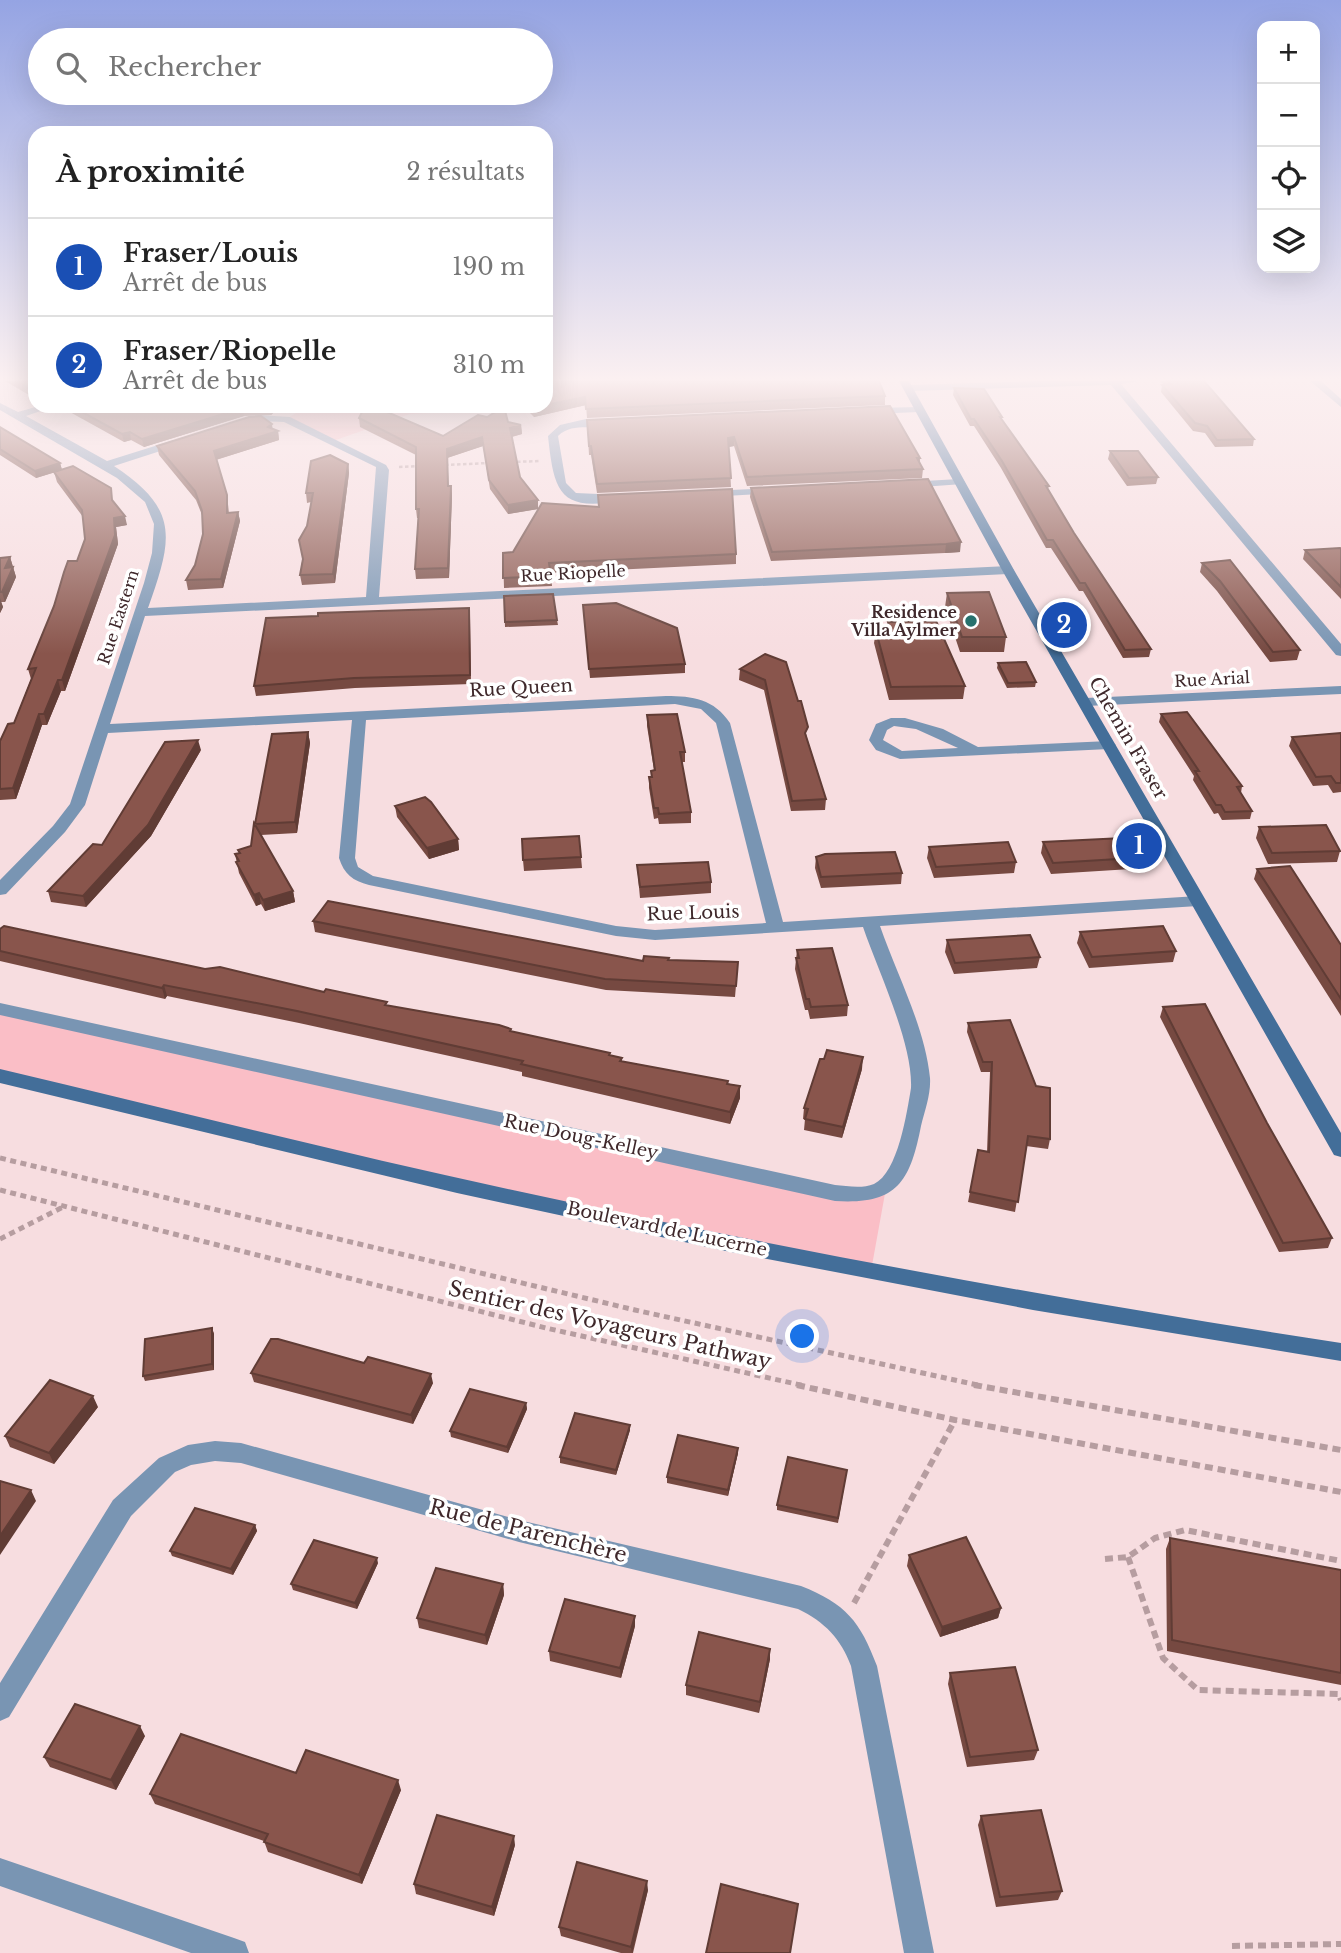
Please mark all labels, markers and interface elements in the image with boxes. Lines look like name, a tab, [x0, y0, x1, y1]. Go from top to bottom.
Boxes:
map controls	[1257, 21, 1320, 273]
button: +	[1257, 21, 1320, 84]
search box	[28, 28, 553, 105]
icon: search	[52, 48, 90, 86]
text: Rechercher	[108, 51, 261, 83]
button: −	[1257, 84, 1320, 147]
button: locate	[1257, 147, 1320, 210]
text: À proximité	[56, 153, 245, 190]
text: 2 résultats	[406, 158, 525, 186]
button: layers	[1257, 210, 1320, 273]
text: Fraser/Louis	[123, 237, 298, 269]
text: 1	[74, 253, 84, 281]
text: 190 m	[452, 253, 525, 281]
text: Arrêt de bus	[123, 269, 267, 297]
text: Fraser/Riopelle	[123, 335, 336, 367]
text: 2	[72, 351, 86, 379]
text: 310 m	[453, 351, 525, 379]
text: Arrêt de bus	[123, 367, 267, 395]
street label: Rue Riopelle	[520, 560, 626, 586]
street label: Rue Eastern	[93, 567, 143, 667]
pin: 2	[1041, 599, 1087, 651]
place label: Residence Villa Aylmer	[850, 602, 957, 640]
marker: Residence Villa Aylmer	[963, 613, 979, 629]
street label: Rue Arial	[1174, 667, 1250, 691]
street label: Chemin Fraser	[1084, 673, 1172, 803]
street label: Rue Queen	[469, 674, 573, 702]
pin: 1	[1116, 820, 1162, 872]
street label: Rue Louis	[646, 900, 740, 926]
street label: Rue Doug-Kelley	[502, 1110, 661, 1164]
street label: Boulevard de Lucerne	[565, 1197, 769, 1261]
street label: Sentier des Voyageurs Pathway	[446, 1275, 775, 1375]
your location	[785, 1319, 819, 1353]
street label: Rue de Parenchère	[427, 1494, 629, 1568]

